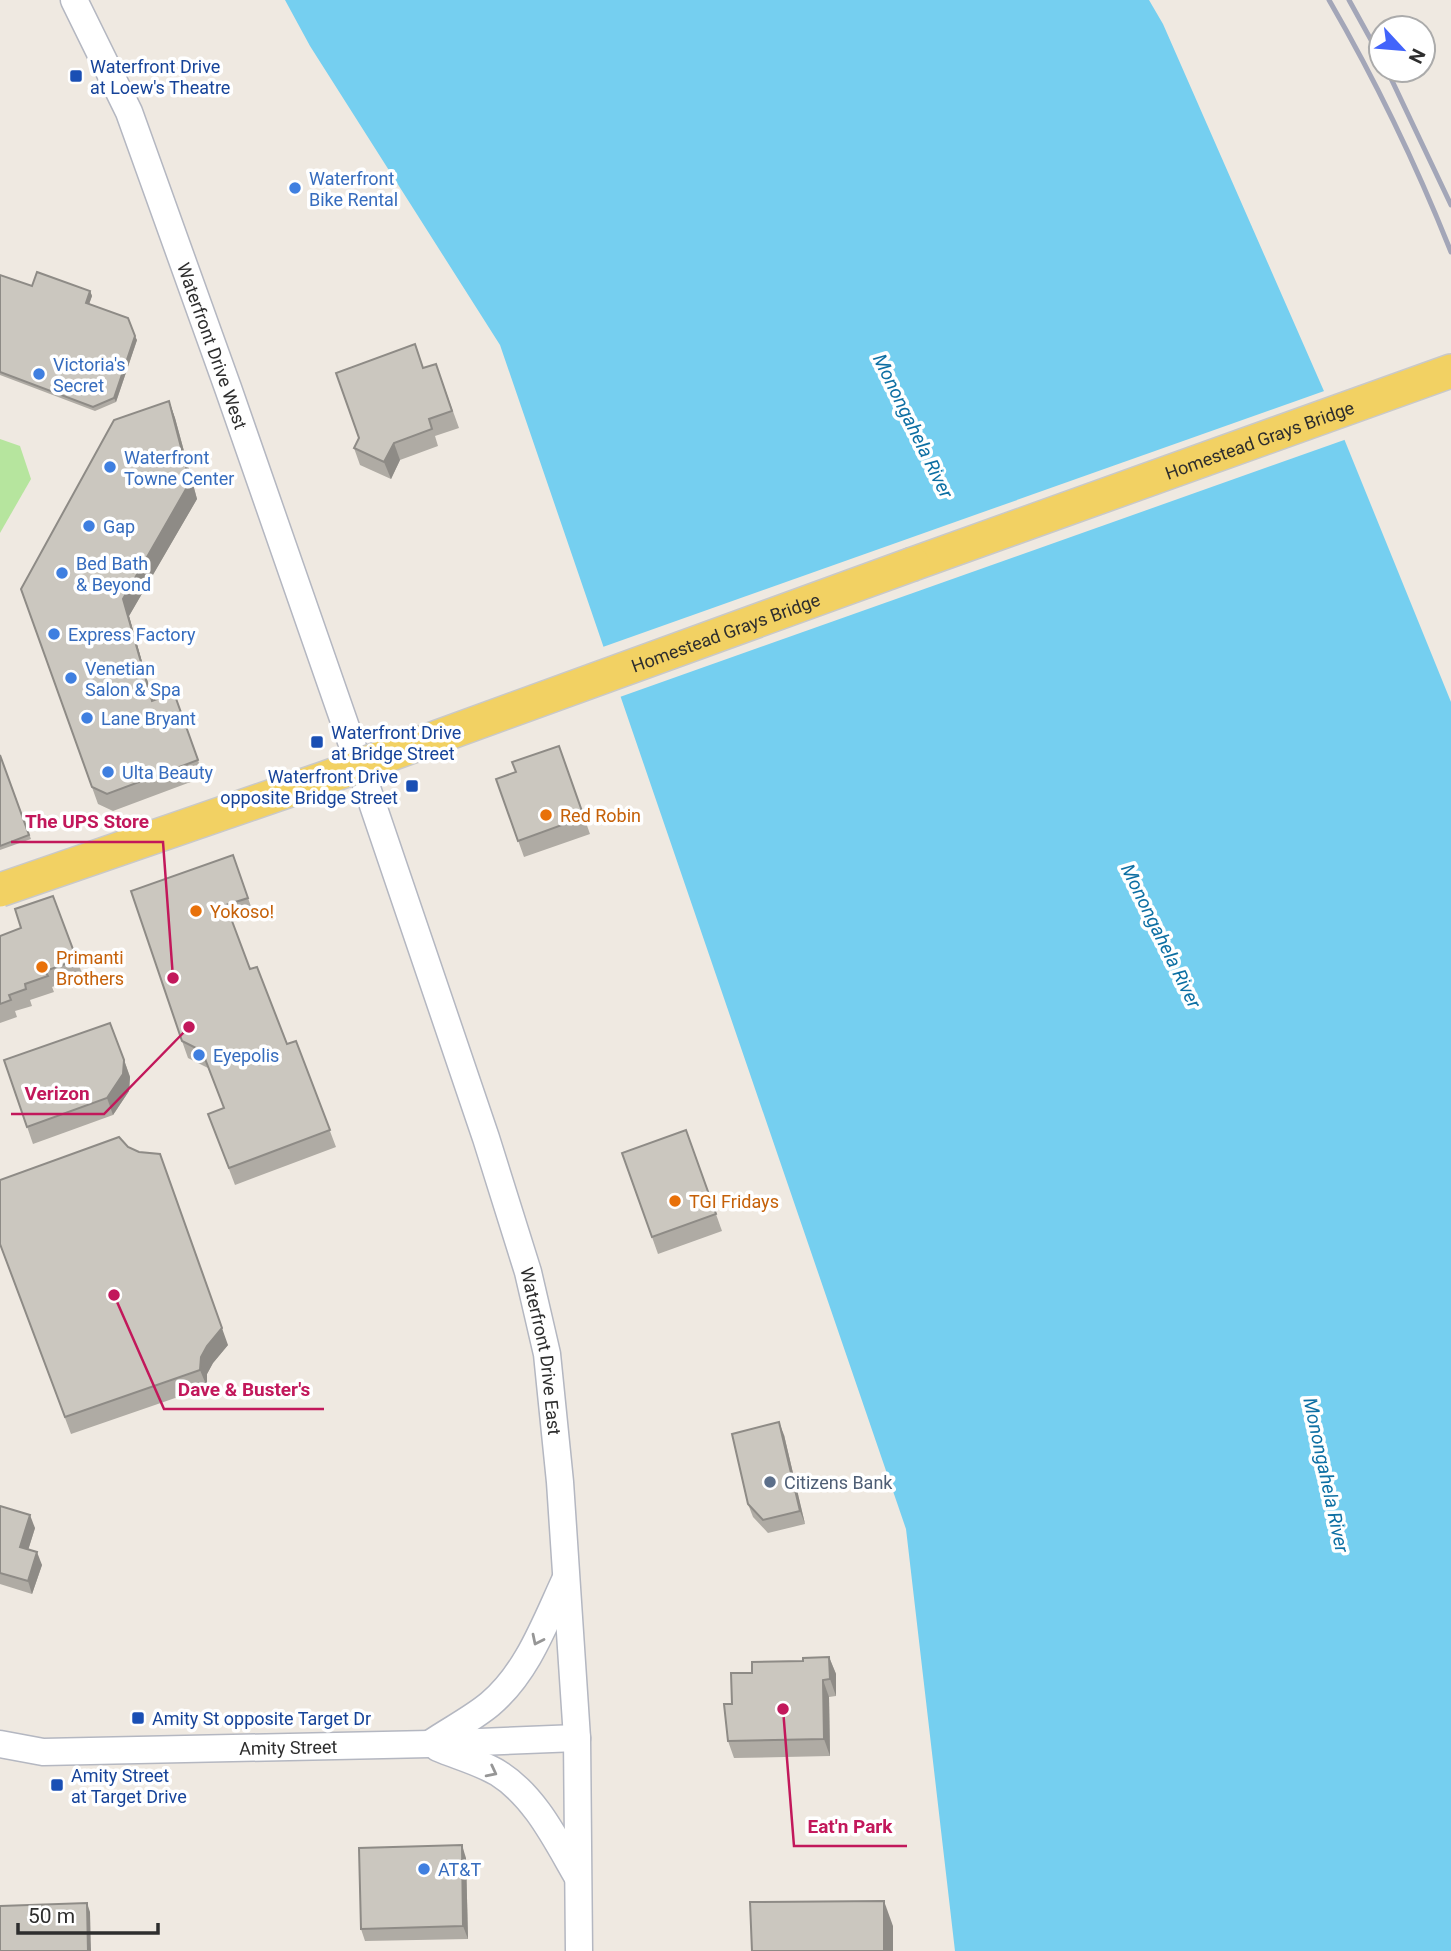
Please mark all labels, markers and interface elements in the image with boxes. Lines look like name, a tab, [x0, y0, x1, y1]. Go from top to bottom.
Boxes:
north arrow	[1367, 14, 1437, 84]
text: N	[1404, 45, 1430, 67]
place label: Waterfront Drive at Loew's Theatre	[90, 56, 230, 98]
marker: Waterfront Drive at Loew's Theatre	[68, 68, 84, 84]
place label: Waterfront Bike Rental	[309, 168, 398, 210]
marker: Waterfront Bike Rental	[287, 180, 303, 196]
street label: Waterfront Drive West	[173, 260, 252, 432]
water label: Monongahela River	[868, 350, 958, 503]
place label: Victoria's Secret	[53, 354, 126, 396]
marker: Victoria's Secret	[31, 366, 47, 382]
street label: Homestead Grays Bridge	[1162, 396, 1357, 483]
place label: Waterfront Towne Center	[124, 447, 234, 489]
marker: Waterfront Towne Center	[102, 459, 118, 475]
place label: Gap	[103, 516, 135, 537]
marker: Gap	[81, 518, 97, 534]
place label: Bed Bath & Beyond	[76, 553, 151, 595]
marker: Bed Bath & Beyond	[54, 565, 70, 581]
street label: Homestead Grays Bridge	[628, 588, 823, 676]
place label: Express Factory	[68, 624, 196, 645]
marker: Express Factory	[46, 626, 62, 642]
place label: Venetian Salon & Spa	[85, 658, 181, 700]
marker: Venetian Salon & Spa	[63, 670, 79, 686]
place label: Lane Bryant	[101, 708, 196, 729]
marker: Lane Bryant	[79, 710, 95, 726]
place label: Waterfront Drive at Bridge Street	[331, 722, 461, 764]
marker: Waterfront Drive at Bridge Street	[309, 734, 325, 750]
place label: Ulta Beauty	[122, 762, 214, 783]
marker: Ulta Beauty	[100, 764, 116, 780]
place label: Waterfront Drive opposite Bridge Street	[220, 766, 398, 808]
marker: Waterfront Drive opposite Bridge Street	[404, 778, 420, 794]
callout: The UPS Store	[11, 802, 163, 842]
place label: Red Robin	[560, 805, 641, 826]
marker: Red Robin	[538, 807, 554, 823]
text: The UPS Store	[25, 810, 149, 833]
water label: Monongahela River	[1116, 860, 1206, 1013]
place label: Yokoso!	[210, 901, 274, 922]
marker: Yokoso!	[188, 903, 204, 919]
place label: Primanti Brothers	[56, 947, 124, 989]
marker: Primanti Brothers	[34, 959, 50, 975]
place label: Eyepolis	[213, 1045, 279, 1066]
marker: Eyepolis	[191, 1047, 207, 1063]
callout: Verizon	[11, 1074, 104, 1114]
text: Verizon	[24, 1082, 90, 1105]
place label: TGI Fridays	[689, 1191, 779, 1212]
marker: TGI Fridays	[667, 1193, 683, 1209]
street label: Waterfront Drive East	[517, 1265, 566, 1436]
callout: Dave & Buster's	[164, 1369, 324, 1409]
text: Dave & Buster's	[178, 1378, 310, 1401]
water label: Monongahela River	[1298, 1396, 1354, 1555]
place label: Citizens Bank	[784, 1472, 893, 1493]
marker: Citizens Bank	[762, 1474, 778, 1490]
one-way arrow	[531, 1633, 545, 1645]
place label: Amity St opposite Target Dr	[152, 1708, 371, 1729]
marker: Amity St opposite Target Dr	[130, 1710, 146, 1726]
street label: Amity Street	[239, 1735, 338, 1758]
one-way arrow	[485, 1763, 497, 1777]
place label: Amity Street at Target Drive	[71, 1765, 187, 1807]
marker: Amity Street at Target Drive	[49, 1777, 65, 1793]
callout: Eat'n Park	[794, 1806, 907, 1846]
text: Eat'n Park	[808, 1815, 893, 1838]
place label: AT&T	[438, 1859, 482, 1880]
marker: AT&T	[416, 1861, 432, 1877]
scale bar	[18, 1892, 158, 1936]
text: 50 m	[28, 1904, 75, 1928]

